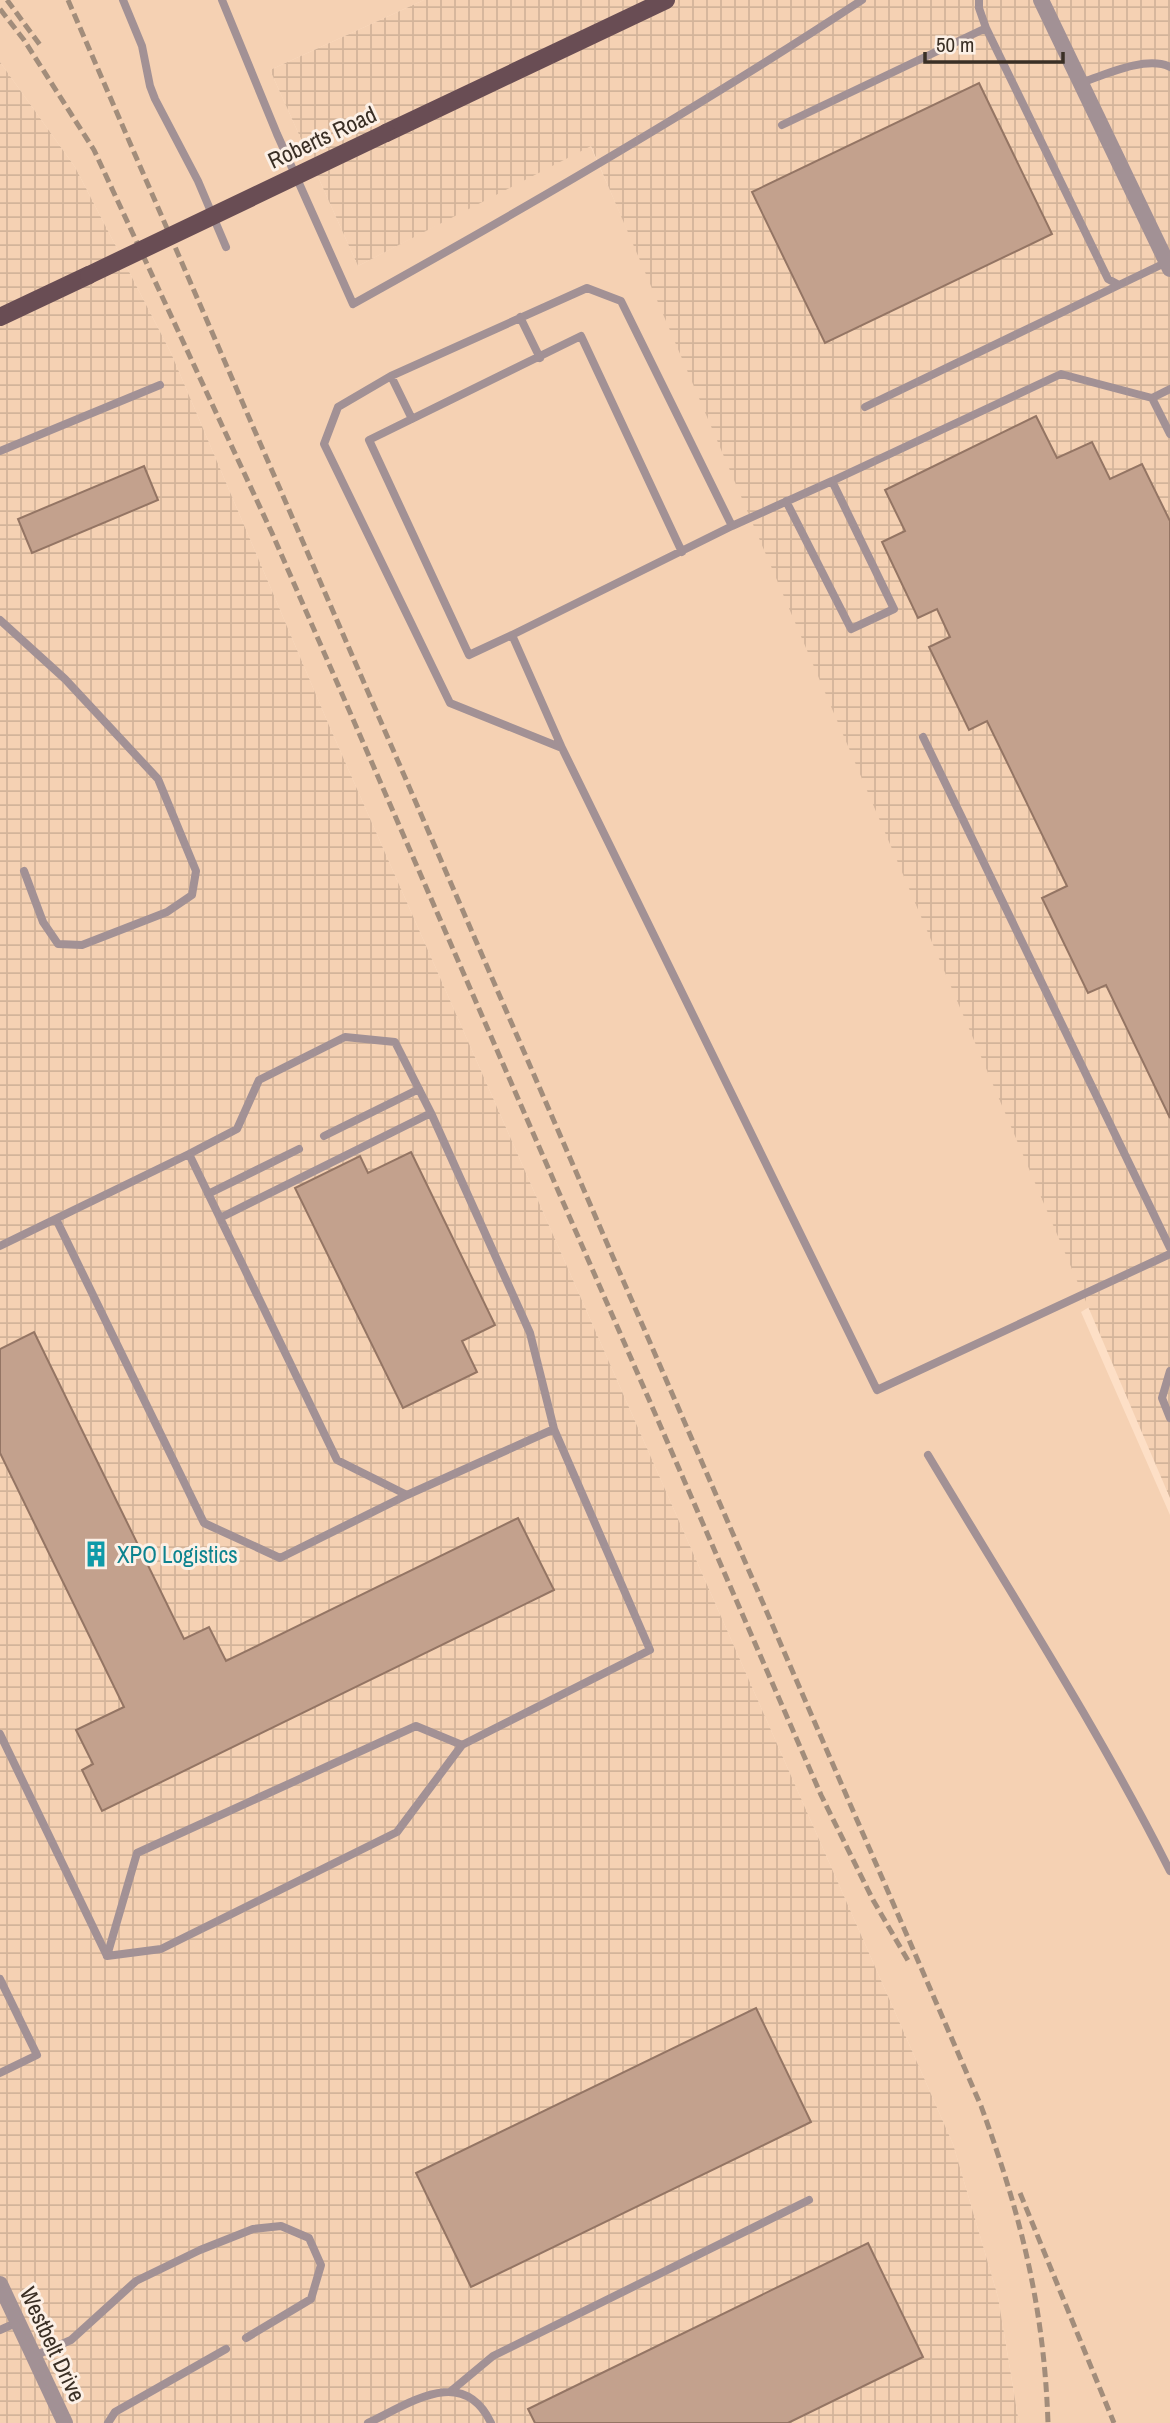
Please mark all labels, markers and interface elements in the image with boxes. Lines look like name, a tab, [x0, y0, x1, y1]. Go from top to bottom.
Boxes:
scale bar	[925, 21, 1063, 65]
text: 50 m	[936, 30, 974, 59]
street label: Roberts Road	[263, 98, 381, 176]
building icon: XPO Logistics	[81, 1539, 111, 1569]
place label: XPO Logistics	[117, 1539, 238, 1570]
street label: Westbelt Drive	[13, 2282, 93, 2406]

